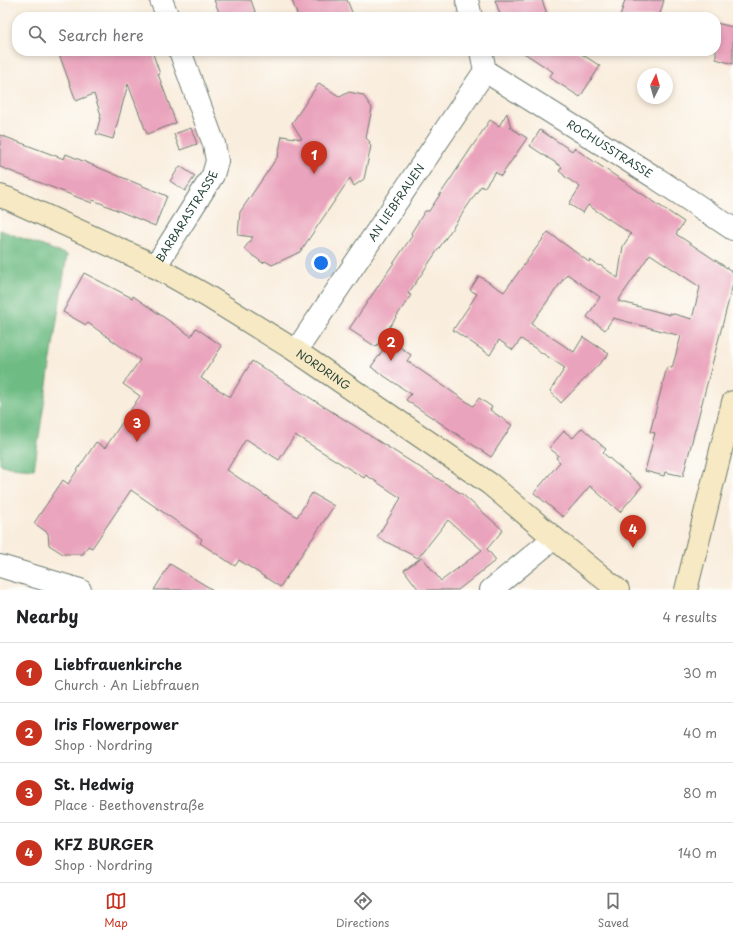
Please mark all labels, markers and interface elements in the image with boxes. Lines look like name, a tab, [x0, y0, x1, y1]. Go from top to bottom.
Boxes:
search box	[12, 12, 721, 56]
icon: search	[26, 23, 48, 45]
text: Search here	[58, 23, 144, 46]
north arrow	[637, 68, 673, 104]
street label: ROCHUSSTRASSE	[564, 115, 656, 182]
pin: 1	[301, 141, 327, 174]
street label: AN LIEBFRAUEN	[363, 160, 428, 245]
street label: BARBARASTRASSE	[151, 168, 222, 265]
your location	[311, 253, 331, 273]
pin: 2	[378, 328, 404, 361]
street label: NORDRING	[293, 345, 354, 394]
pin: 3	[124, 409, 150, 442]
pin: 4	[620, 515, 646, 548]
text: Nearby	[16, 603, 78, 629]
text: 4 results	[663, 607, 717, 626]
text: Liebfrauenkirche	[54, 652, 182, 675]
text: 1	[26, 663, 32, 682]
text: 30 m	[683, 663, 717, 682]
text: Church · An Liebfrauen	[54, 675, 199, 694]
text: Iris Flowerpower	[54, 712, 179, 735]
text: 2	[24, 723, 34, 742]
text: 40 m	[683, 723, 717, 742]
text: Shop · Nordring	[54, 735, 152, 754]
text: St. Hedwig	[54, 772, 134, 795]
text: 3	[25, 783, 33, 802]
text: 80 m	[683, 783, 717, 802]
text: Place · Beethovenstraße	[54, 795, 204, 814]
text: KFZ BURGER	[54, 832, 154, 855]
text: 4	[25, 843, 33, 862]
text: 140 m	[678, 843, 717, 862]
text: Shop · Nordring	[54, 855, 152, 874]
tab: Map	[104, 890, 128, 931]
tab: Directions	[336, 890, 389, 931]
tab: Saved	[598, 890, 629, 931]

